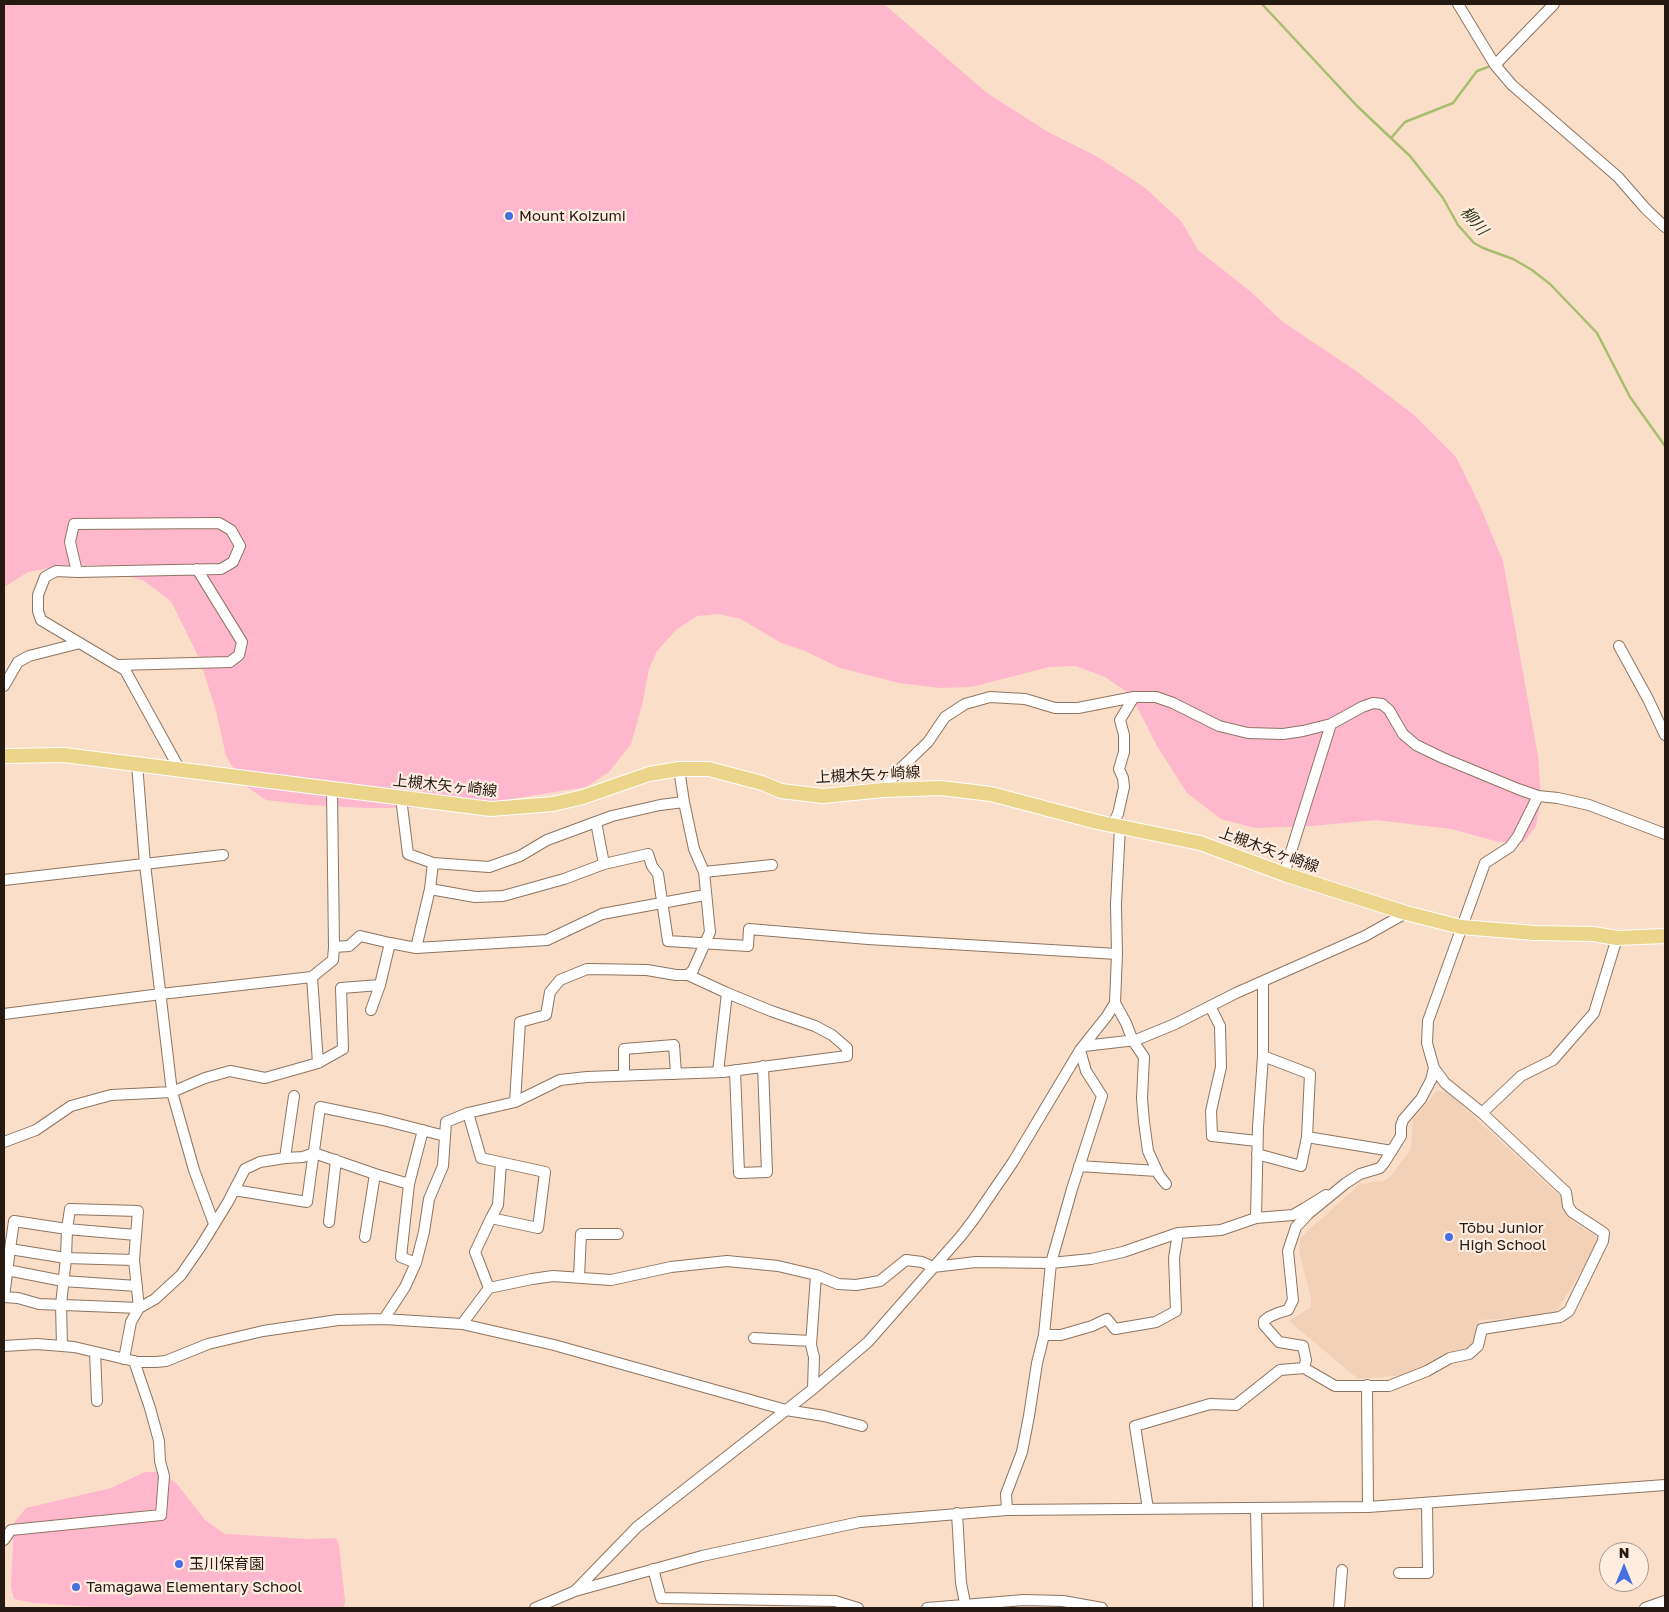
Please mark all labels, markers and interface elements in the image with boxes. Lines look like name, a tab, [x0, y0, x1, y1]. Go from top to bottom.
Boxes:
water label: 柳川	[1456, 203, 1492, 239]
place label: Mount Koizumi	[519, 207, 626, 225]
marker: Mount Koizumi	[503, 210, 515, 222]
street label: 上槻木矢ヶ崎線	[815, 763, 921, 787]
street label: 上槻木矢ヶ崎線	[392, 772, 498, 800]
street label: 上槻木矢ヶ崎線	[1217, 824, 1321, 876]
place label: Tōbu Junior High School	[1459, 1219, 1546, 1254]
marker: Tōbu Junior High School	[1443, 1231, 1455, 1243]
north arrow	[1599, 1542, 1649, 1592]
text: N	[1619, 1544, 1629, 1561]
place label: 玉川保育園	[189, 1555, 264, 1573]
marker: 玉川保育園	[173, 1558, 185, 1570]
place label: Tamagawa Elementary School	[86, 1578, 302, 1596]
marker: Tamagawa Elementary School	[70, 1581, 82, 1593]

